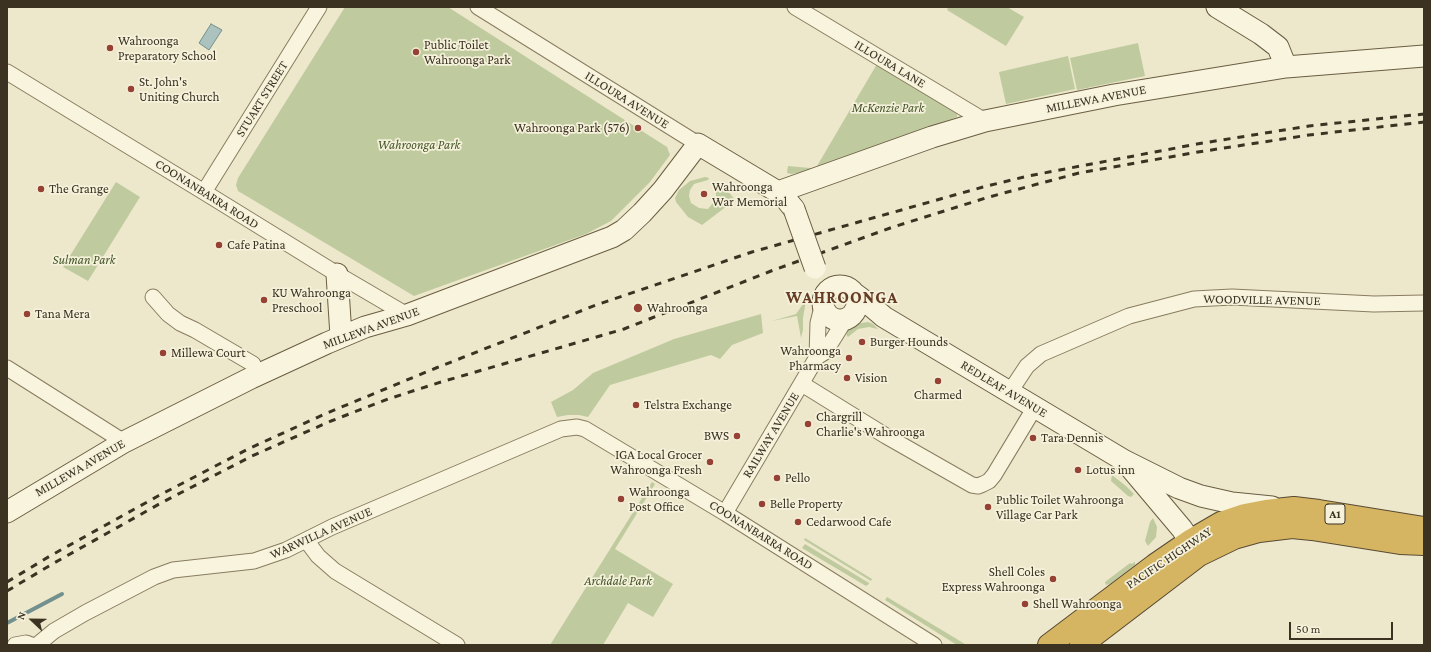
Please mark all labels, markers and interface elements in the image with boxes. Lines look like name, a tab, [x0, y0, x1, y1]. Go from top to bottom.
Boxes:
place label: Wahroonga Preparatory School	[118, 33, 216, 64]
place label: Public Toilet Wahroonga Park	[424, 37, 510, 68]
street label: ILLOURA LANE	[852, 37, 928, 91]
marker: Wahroonga Preparatory School	[105, 43, 115, 53]
marker: Public Toilet Wahroonga Park	[411, 47, 421, 57]
street label: STUART STREET	[232, 58, 292, 140]
street label: ILLOURA AVENUE	[582, 68, 672, 132]
place label: St. John's Uniting Church	[139, 74, 219, 105]
street label: MILLEWA AVENUE	[1045, 82, 1147, 116]
marker: St. John's Uniting Church	[126, 84, 136, 94]
park label: McKenzie Park	[852, 100, 924, 116]
place label: Wahroonga Park (576)	[514, 120, 630, 136]
marker: Wahroonga Park (576)	[633, 123, 643, 133]
park label: Wahroonga Park	[378, 137, 460, 153]
street label: COONANBARRA ROAD	[152, 156, 262, 232]
place label: Wahroonga War Memorial	[712, 179, 787, 210]
place label: The Grange	[49, 181, 109, 197]
marker: The Grange	[36, 184, 46, 194]
marker: Wahroonga War Memorial	[699, 189, 709, 199]
place label: Cafe Patina	[227, 237, 286, 253]
marker: Cafe Patina	[214, 240, 224, 250]
park label: Sulman Park	[53, 252, 115, 268]
place label: KU Wahroonga Preschool	[272, 285, 351, 316]
district label: WAHROONGA	[786, 288, 898, 308]
street label: WOODVILLE AVENUE	[1203, 291, 1321, 309]
marker: KU Wahroonga Preschool	[259, 295, 269, 305]
place label: Wahroonga	[647, 300, 708, 316]
marker: Wahroonga	[632, 302, 644, 314]
street label: MILLEWA AVENUE	[321, 303, 421, 353]
place label: Tana Mera	[35, 306, 90, 322]
marker: Tana Mera	[22, 309, 32, 319]
place label: Burger Hounds	[870, 334, 948, 350]
marker: Burger Hounds	[857, 337, 867, 347]
place label: Wahroonga Pharmacy	[780, 343, 841, 374]
place label: Millewa Court	[171, 345, 246, 361]
marker: Millewa Court	[158, 348, 168, 358]
marker: Wahroonga Pharmacy	[844, 353, 854, 363]
street label: REDLEAF AVENUE	[958, 357, 1050, 421]
place label: Vision	[855, 370, 888, 386]
marker: Vision	[842, 373, 852, 383]
marker: Charmed	[933, 376, 943, 386]
place label: Charmed	[914, 387, 962, 403]
street label: RAILWAY AVENUE	[739, 389, 803, 481]
place label: Telstra Exchange	[644, 397, 732, 413]
marker: Telstra Exchange	[631, 400, 641, 410]
place label: Chargrill Charlie's Wahroonga	[816, 409, 925, 440]
marker: Chargrill Charlie's Wahroonga	[803, 419, 813, 429]
place label: BWS	[704, 428, 729, 444]
place label: Tara Dennis	[1041, 430, 1103, 446]
marker: BWS	[732, 431, 742, 441]
marker: Tara Dennis	[1028, 433, 1038, 443]
street label: MILLEWA AVENUE	[32, 436, 128, 500]
place label: IGA Local Grocer Wahroonga Fresh	[610, 447, 702, 478]
marker: IGA Local Grocer Wahroonga Fresh	[705, 457, 715, 467]
place label: Lotus inn	[1086, 462, 1135, 478]
marker: Lotus inn	[1073, 465, 1083, 475]
place label: Pello	[785, 470, 810, 486]
marker: Pello	[772, 473, 782, 483]
place label: Wahroonga Post Office	[629, 484, 690, 515]
place label: Public Toilet Wahroonga Village Car Park	[996, 492, 1124, 523]
marker: Wahroonga Post Office	[616, 494, 626, 504]
place label: Belle Property	[770, 496, 842, 512]
street label: COONANBARRA ROAD	[706, 497, 816, 573]
marker: Belle Property	[757, 499, 767, 509]
marker: Public Toilet Wahroonga Village Car Park	[983, 502, 993, 512]
street label: WARWILLA AVENUE	[268, 503, 374, 563]
road number: A1	[1325, 504, 1345, 524]
place label: Cedarwood Cafe	[806, 514, 892, 530]
marker: Cedarwood Cafe	[793, 517, 803, 527]
street label: PACIFIC HIGHWAY	[1123, 524, 1215, 592]
place label: Shell Coles Express Wahroonga	[942, 564, 1045, 595]
park label: Archdale Park	[584, 573, 652, 589]
marker: Shell Coles Express Wahroonga	[1048, 574, 1058, 584]
place label: Shell Wahroonga	[1033, 596, 1122, 612]
marker: Shell Wahroonga	[1020, 599, 1030, 609]
north arrow	[12, 600, 52, 640]
text: N	[14, 610, 28, 621]
scale bar	[1291, 614, 1395, 640]
text: 50 m	[1296, 622, 1320, 636]

